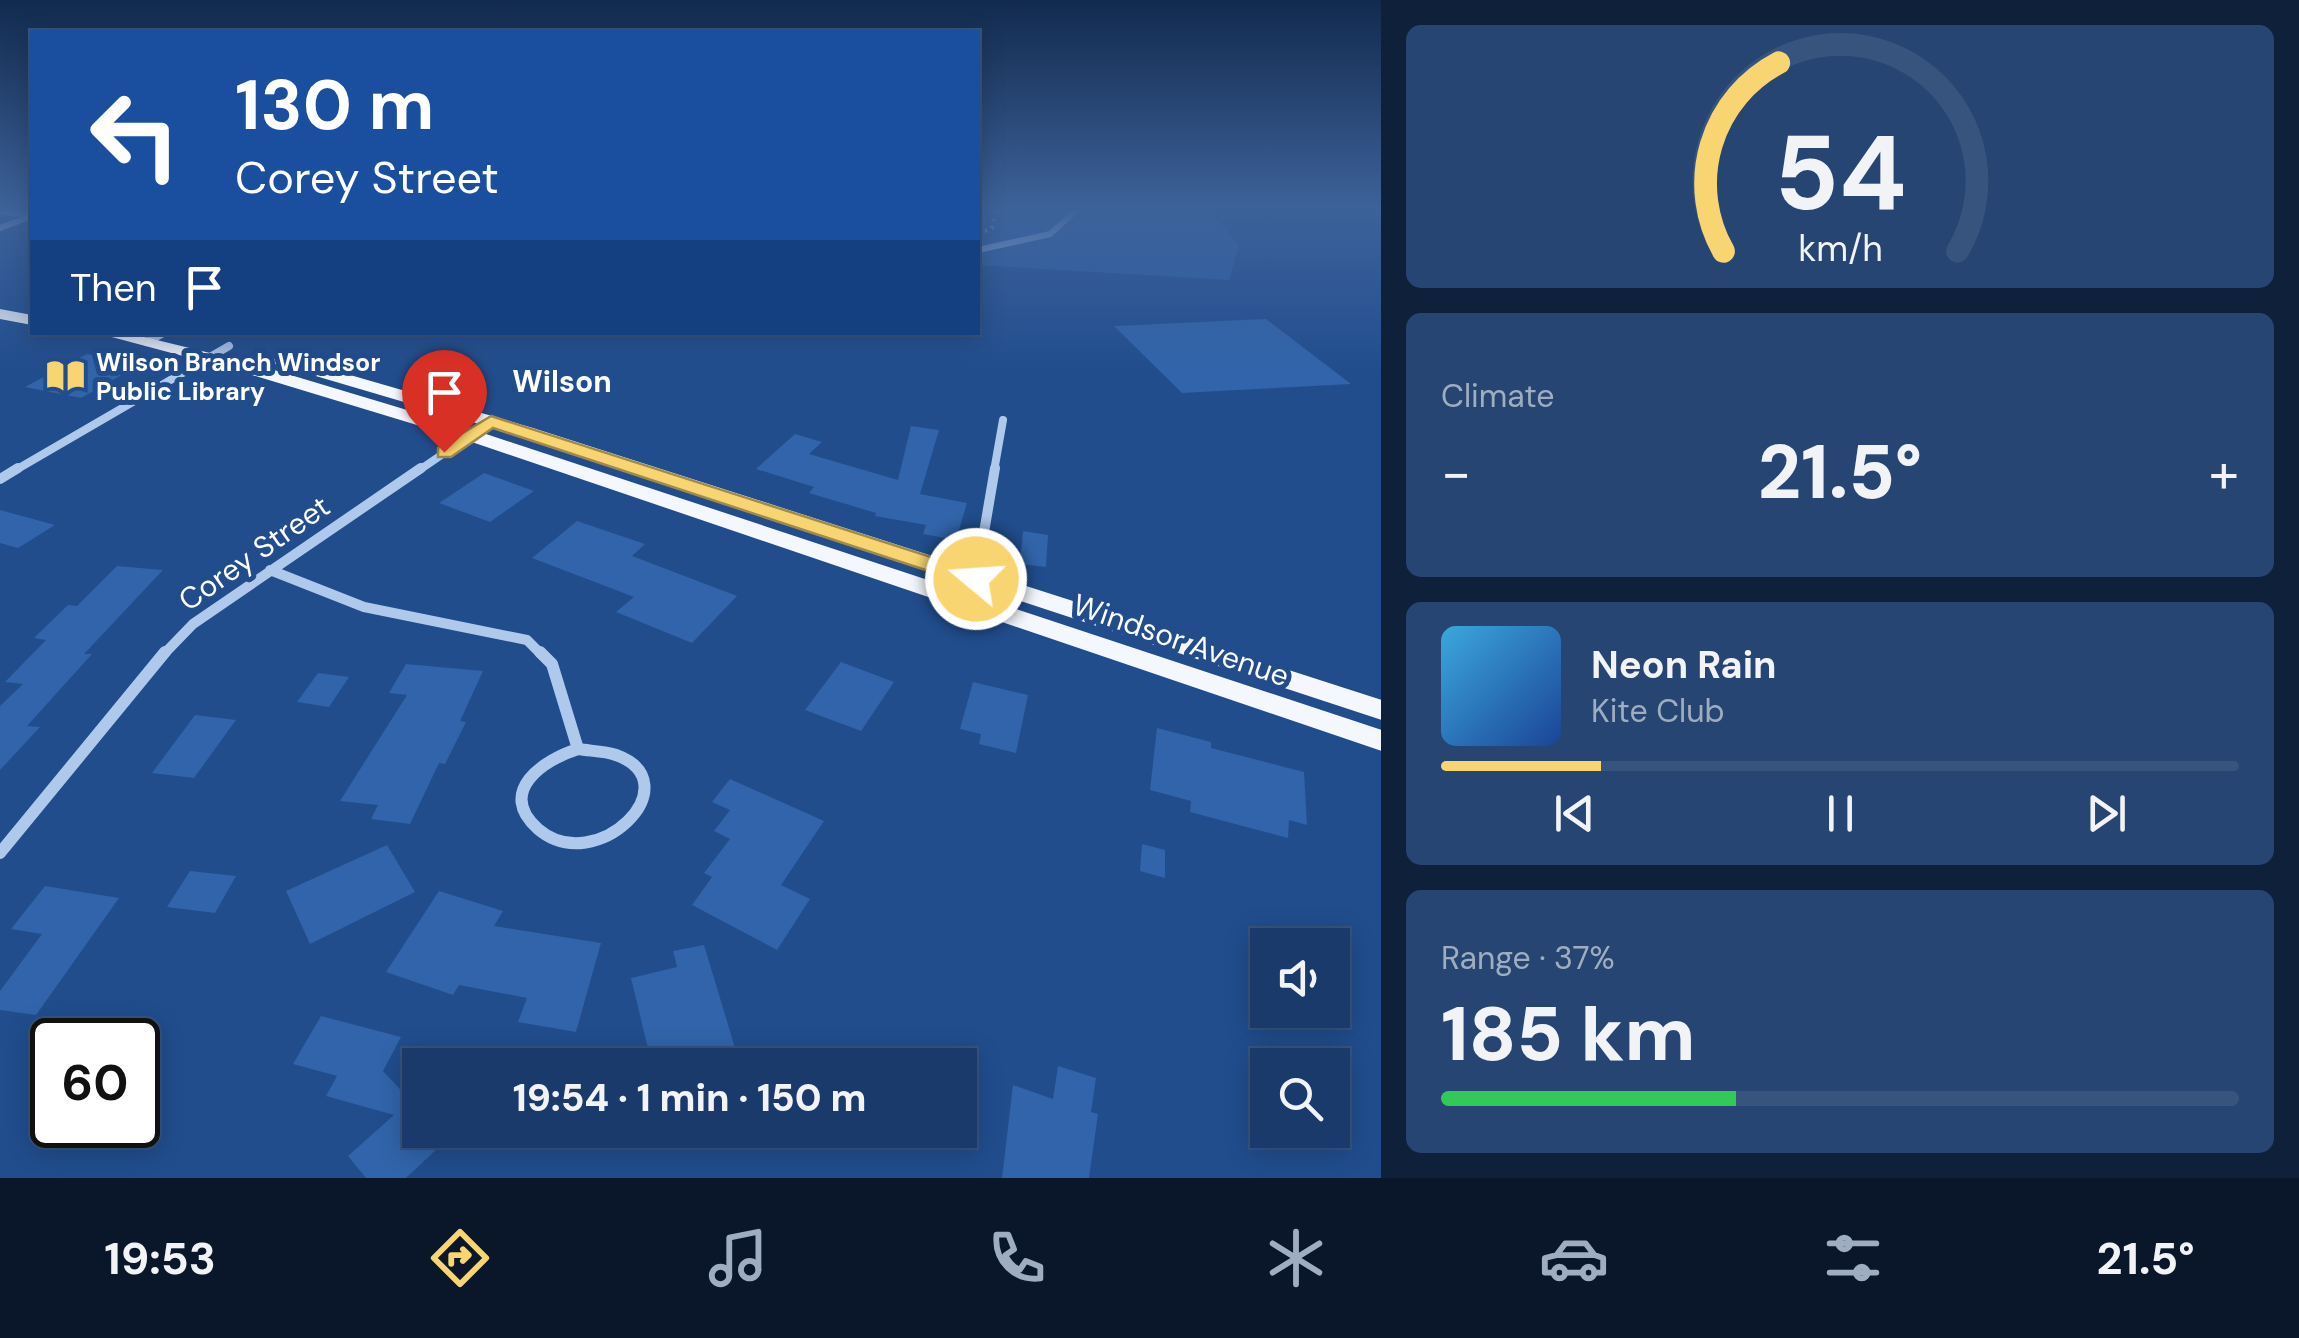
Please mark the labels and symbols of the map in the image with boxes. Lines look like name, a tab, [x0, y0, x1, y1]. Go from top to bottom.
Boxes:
place label: Wilson Branch Windsor Public Library	[96, 346, 380, 408]
pin	[402, 350, 487, 453]
library icon: Wilson Branch Windsor Public Library	[45, 355, 87, 397]
district label: Wilson	[512, 362, 612, 401]
street label: Corey Street	[171, 487, 337, 619]
position arrow	[924, 527, 1028, 631]
street label: Windsor Avenue	[1068, 585, 1294, 695]
speed limit sign: 60	[30, 1018, 160, 1148]

